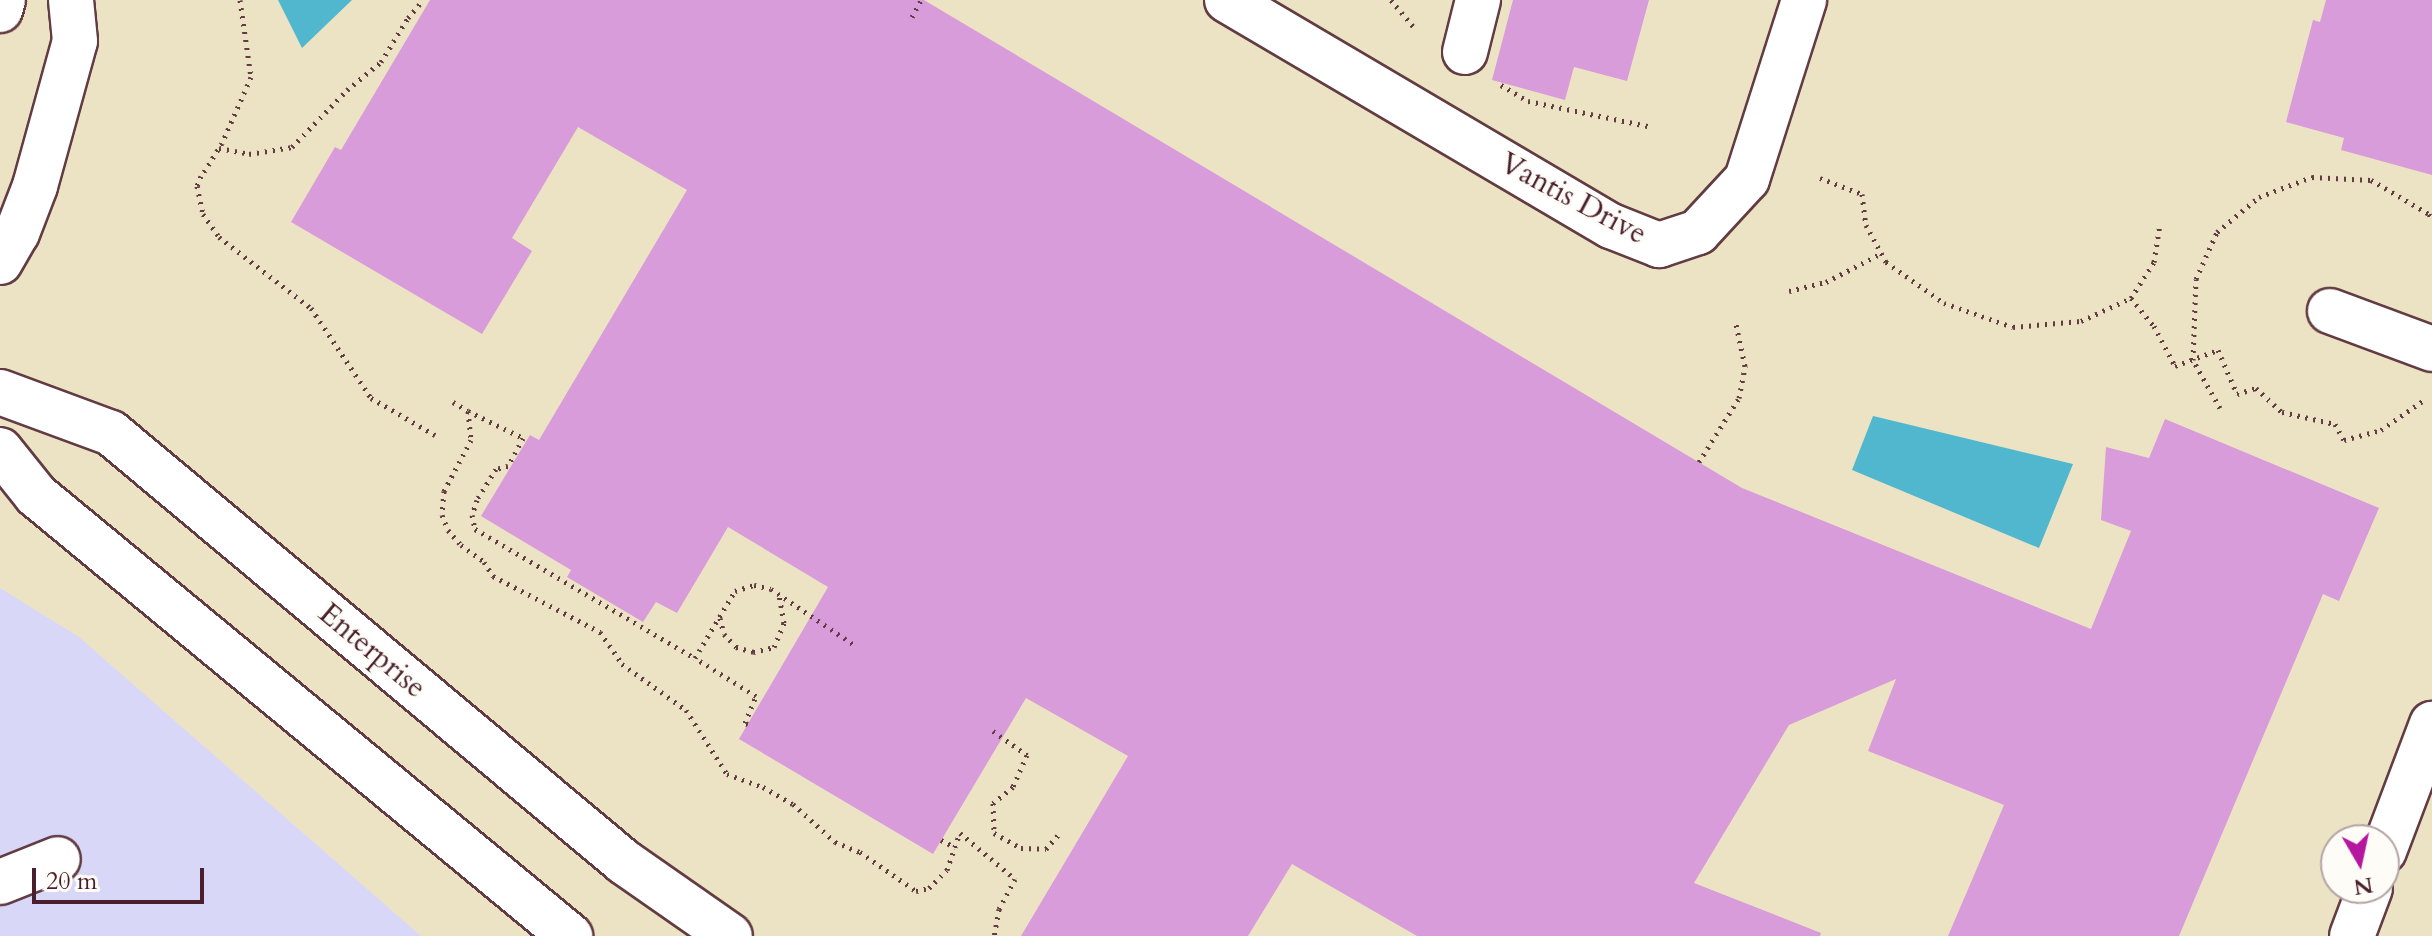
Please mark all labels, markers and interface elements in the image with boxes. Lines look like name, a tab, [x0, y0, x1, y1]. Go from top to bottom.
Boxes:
street label: Vantis Drive	[1494, 145, 1652, 253]
street label: Enterprise	[311, 596, 433, 706]
north arrow	[2320, 824, 2400, 904]
scale bar	[36, 852, 208, 902]
text: 20 m	[46, 865, 97, 898]
text: N	[2352, 869, 2375, 902]

